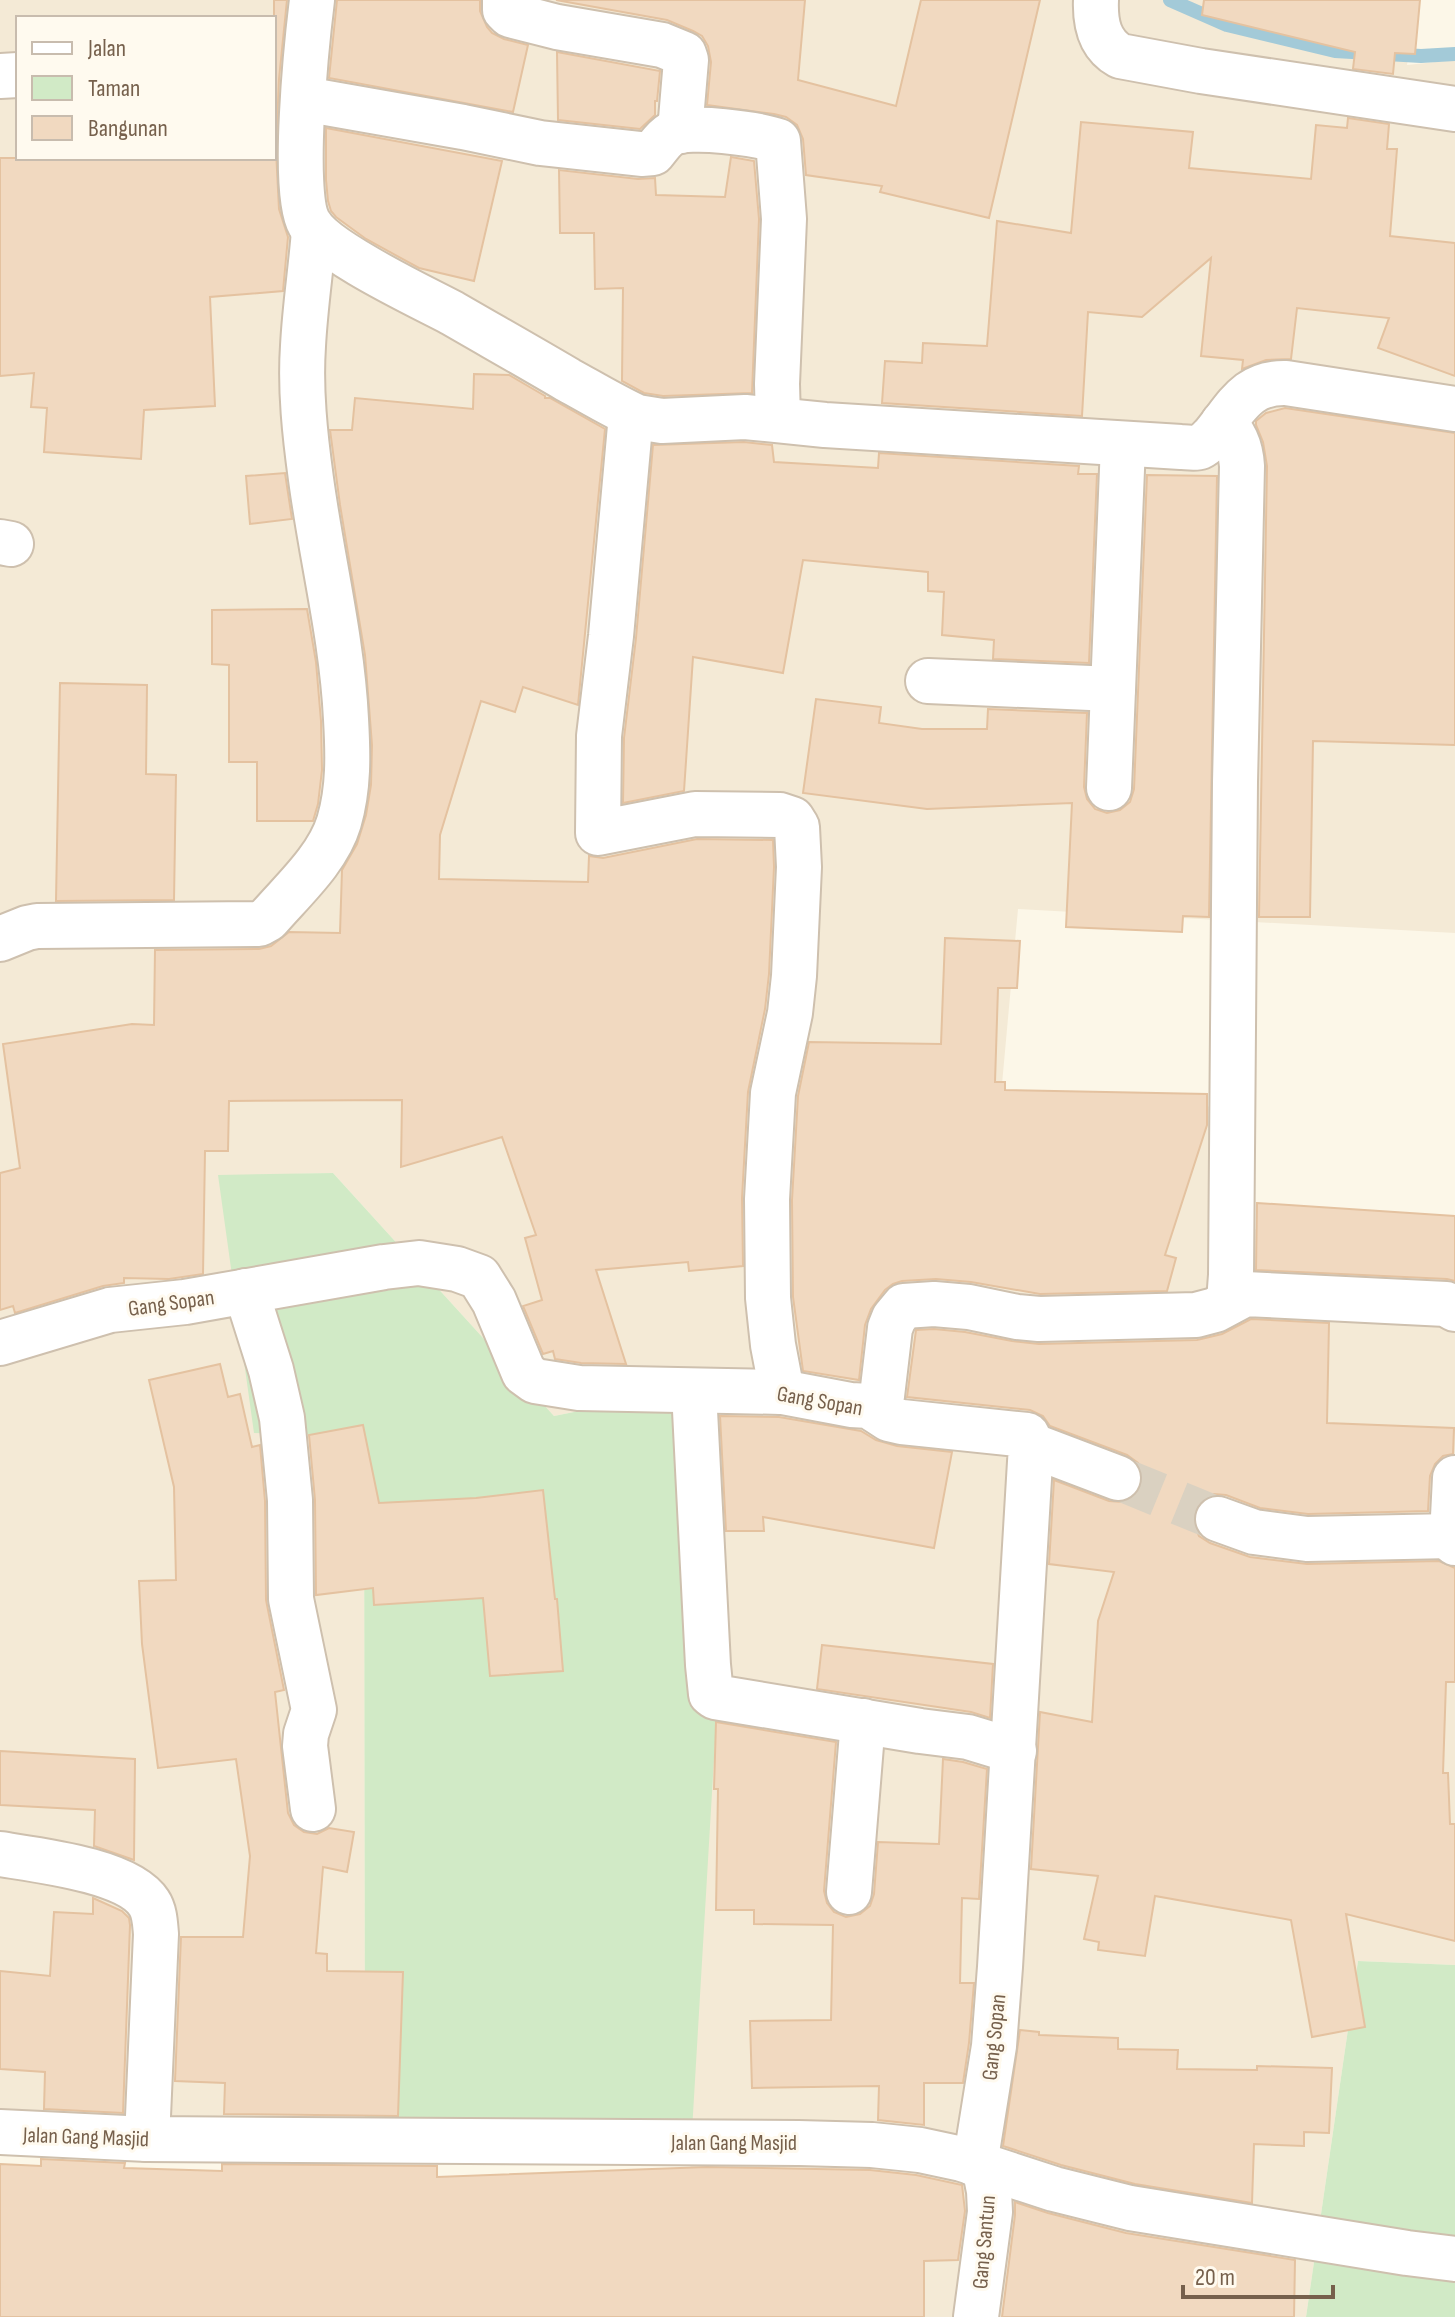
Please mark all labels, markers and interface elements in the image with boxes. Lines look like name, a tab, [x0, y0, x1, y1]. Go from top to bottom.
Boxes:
legend	[16, 16, 276, 160]
text: Jalan	[87, 34, 126, 63]
text: Taman	[88, 74, 140, 103]
text: Bangunan	[88, 114, 168, 143]
street label: Gang Sopan	[126, 1284, 216, 1323]
street label: Gang Sopan	[775, 1381, 865, 1422]
street label: Gang Sopan	[977, 1993, 1012, 2082]
street label: Jalan Gang Masjid	[21, 2122, 149, 2153]
street label: Jalan Gang Masjid	[670, 2130, 797, 2157]
street label: Gang Santun	[967, 2194, 1002, 2290]
scale bar	[1183, 2249, 1333, 2299]
text: 20 m	[1195, 2263, 1235, 2292]

